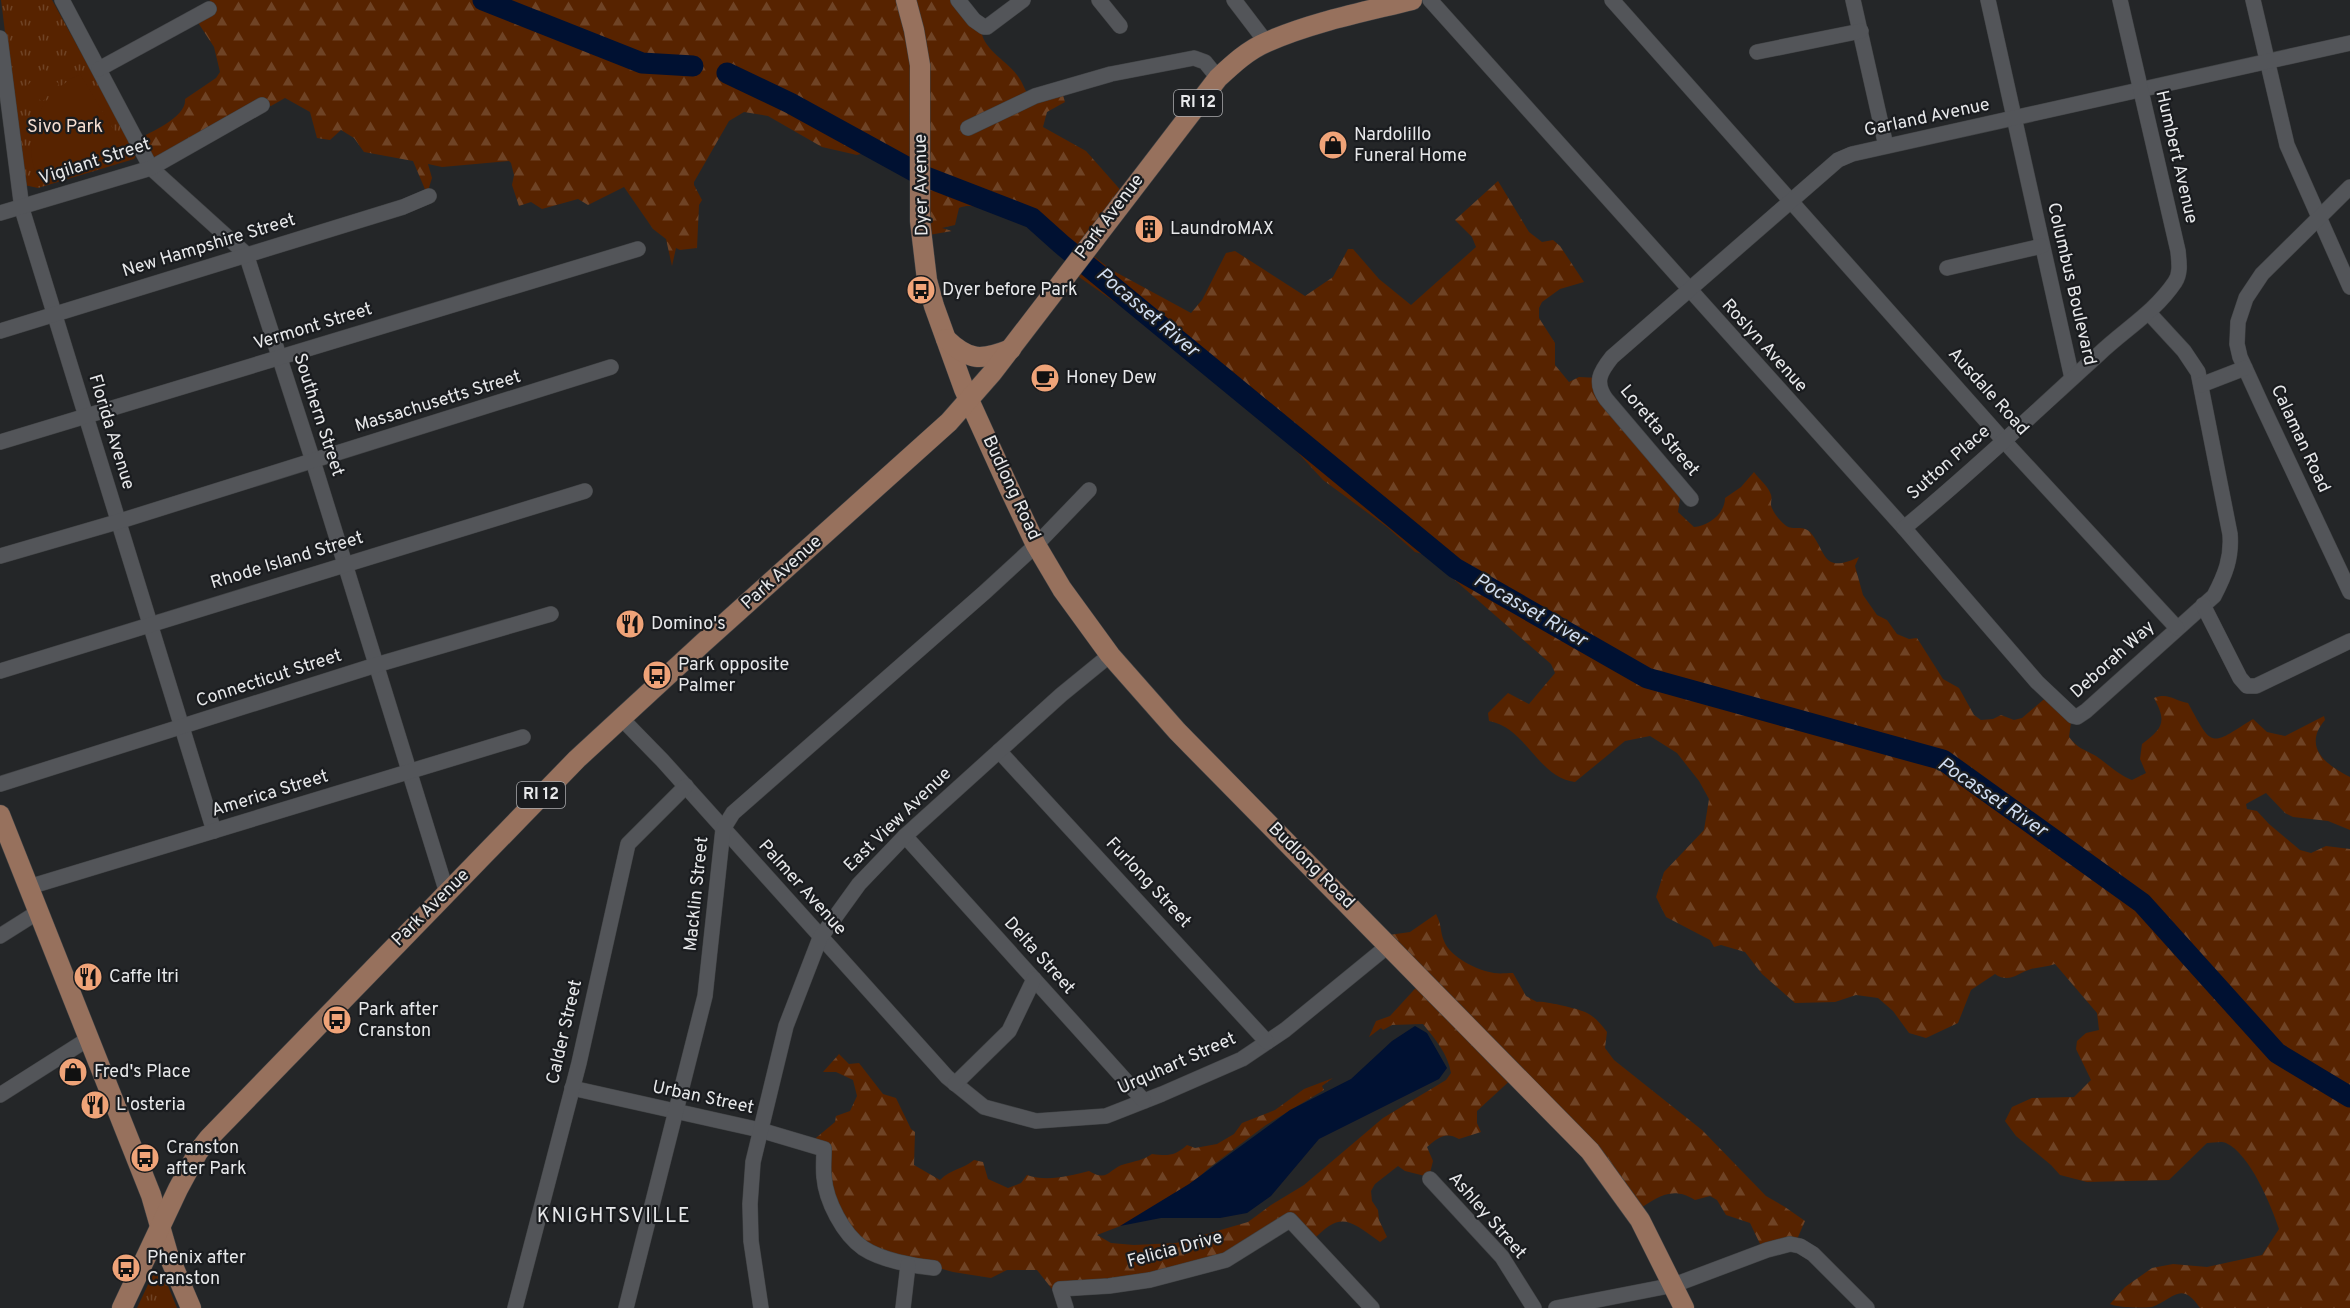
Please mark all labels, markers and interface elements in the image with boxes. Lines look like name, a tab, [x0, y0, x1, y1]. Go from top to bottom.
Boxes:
street label: Humbert Avenue	[2149, 88, 2203, 226]
road number: RI 12	[1174, 90, 1222, 116]
street label: Garland Avenue	[1862, 93, 1992, 143]
park label: Sivo Park	[27, 116, 103, 139]
place label: Nardolillo Funeral Home	[1354, 124, 1467, 168]
shop icon: Nardolillo Funeral Home	[1317, 129, 1349, 161]
street label: Vigilant Street	[36, 133, 154, 191]
street label: Dyer Avenue	[910, 134, 934, 236]
street label: Park Avenue	[1070, 170, 1150, 264]
street label: Columbus Boulevard	[2041, 200, 2101, 368]
street label: New Hampshire Street	[120, 209, 298, 283]
building icon: LaundroMAX	[1133, 213, 1165, 245]
place label: LaundroMAX	[1170, 218, 1274, 241]
water label: Pocasset River	[1090, 262, 1205, 365]
bus stop icon: Dyer before Park	[905, 274, 937, 306]
place label: Dyer before Park	[942, 279, 1077, 302]
street label: Roslyn Avenue	[1716, 294, 1812, 398]
street label: Vermont Street	[251, 298, 375, 356]
street label: Ausdale Road	[1943, 343, 2033, 441]
street label: Southern Street	[287, 350, 349, 480]
cafe icon: Honey Dew	[1029, 362, 1061, 394]
street label: Massachusetts Street	[352, 366, 524, 438]
place label: Honey Dew	[1066, 367, 1157, 390]
street label: Florida Avenue	[83, 371, 139, 493]
street label: Loretta Street	[1614, 381, 1704, 481]
street label: Calaman Road	[2265, 381, 2335, 497]
street label: Sutton Place	[1903, 421, 1995, 505]
street label: Budlong Road	[977, 432, 1045, 544]
street label: Rhode Island Street	[208, 527, 366, 595]
street label: Park Avenue	[737, 531, 827, 615]
water label: Pocasset River	[1469, 568, 1593, 655]
restaurant icon: Domino's	[614, 608, 646, 640]
place label: Domino's	[651, 613, 726, 636]
street label: Deborah Way	[2066, 616, 2160, 704]
street label: Connecticut Street	[193, 645, 345, 713]
place label: Park opposite Palmer	[678, 654, 789, 698]
bus stop icon: Park opposite Palmer	[641, 659, 673, 691]
water label: Pocasset River	[1932, 752, 2053, 845]
street label: East View Avenue	[839, 763, 957, 877]
street label: America Street	[209, 765, 331, 823]
road number: RI 12	[517, 782, 565, 808]
street label: Budlong Road	[1263, 818, 1359, 914]
street label: Furlong Street	[1100, 833, 1196, 933]
street label: Macklin Street	[680, 835, 714, 953]
street label: Palmer Avenue	[753, 835, 851, 941]
street label: Park Avenue	[387, 864, 475, 952]
street label: Delta Street	[998, 912, 1080, 1000]
restaurant icon: Caffe Itri	[72, 961, 104, 993]
place label: Caffe Itri	[109, 966, 179, 989]
street label: Calder Street	[542, 977, 588, 1087]
place label: Park after Cranston	[358, 999, 438, 1043]
bus stop icon: Park after Cranston	[321, 1004, 353, 1036]
street label: Urquhart Street	[1114, 1028, 1240, 1100]
shop icon: Fred's Place	[57, 1056, 89, 1088]
place label: Fred's Place	[94, 1061, 191, 1084]
street label: Urban Street	[650, 1076, 756, 1120]
restaurant icon: L'osteria	[79, 1089, 111, 1121]
place label: L'osteria	[116, 1094, 185, 1117]
place label: Cranston after Park	[166, 1137, 246, 1181]
bus stop icon: Cranston after Park	[129, 1142, 161, 1174]
street label: Ashley Street	[1443, 1168, 1531, 1264]
district label: KNIGHTSVILLE	[537, 1204, 691, 1230]
street label: Felicia Drive	[1125, 1226, 1225, 1274]
place label: Phenix after Cranston	[147, 1247, 246, 1291]
bus stop icon: Phenix after Cranston	[110, 1252, 142, 1284]

